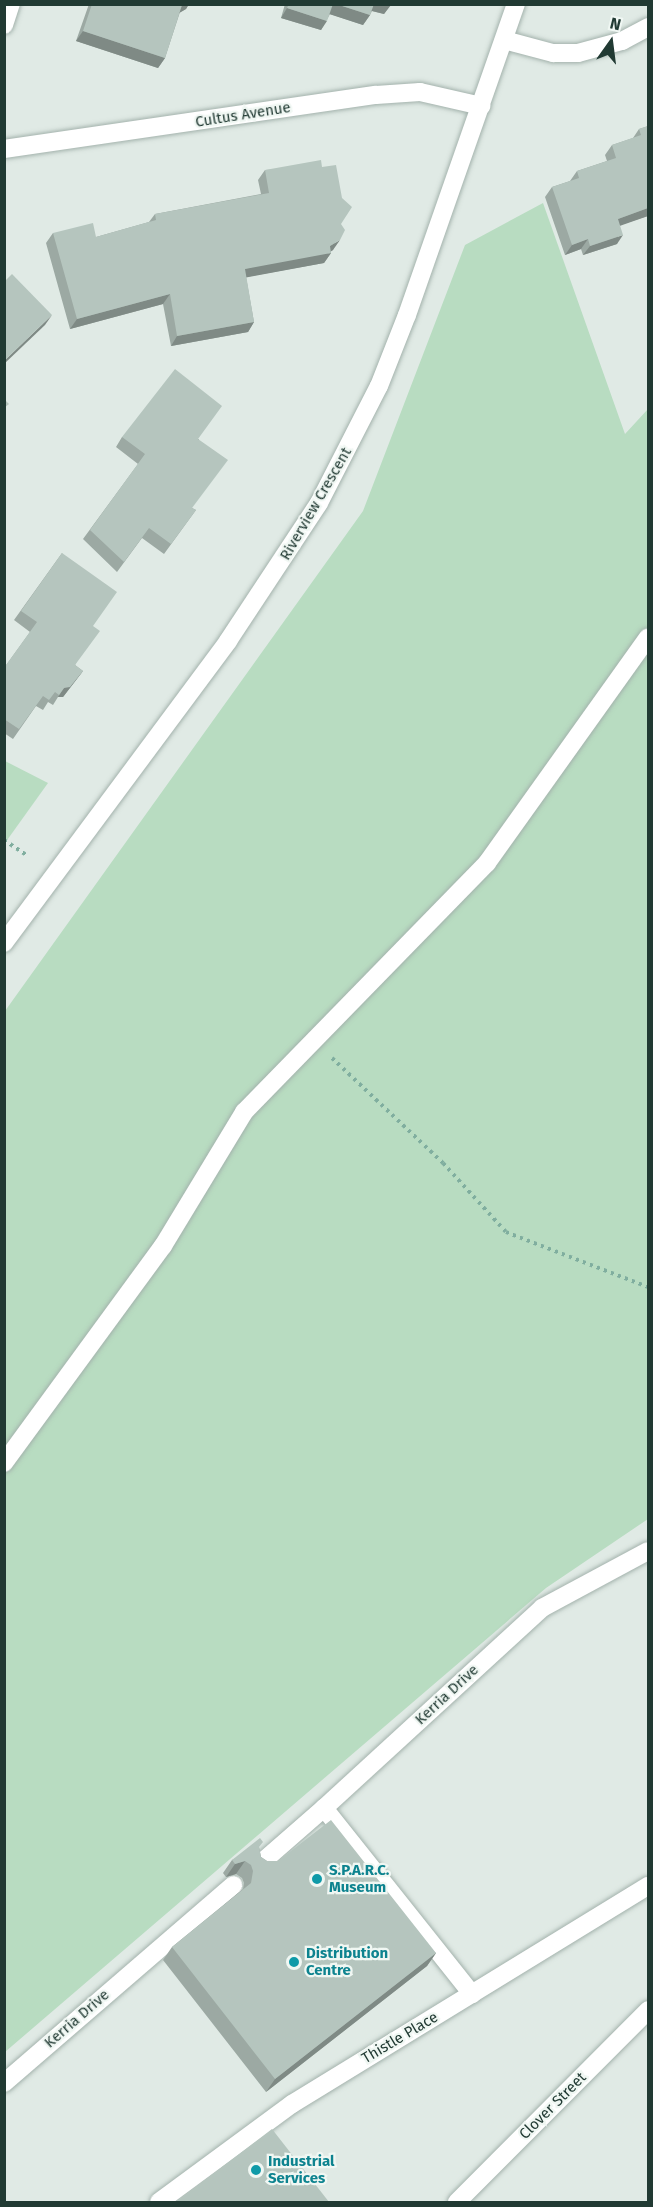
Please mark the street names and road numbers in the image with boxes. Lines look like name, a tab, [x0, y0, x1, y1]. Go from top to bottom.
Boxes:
street label: Cultus Avenue	[194, 99, 292, 131]
street label: Riverview Crescent	[276, 444, 356, 564]
street label: Kerria Drive	[412, 1661, 482, 1729]
street label: Kerria Drive	[41, 1986, 113, 2052]
street label: Thistle Place	[359, 2008, 441, 2068]
street label: Clover Street	[516, 2069, 590, 2143]

